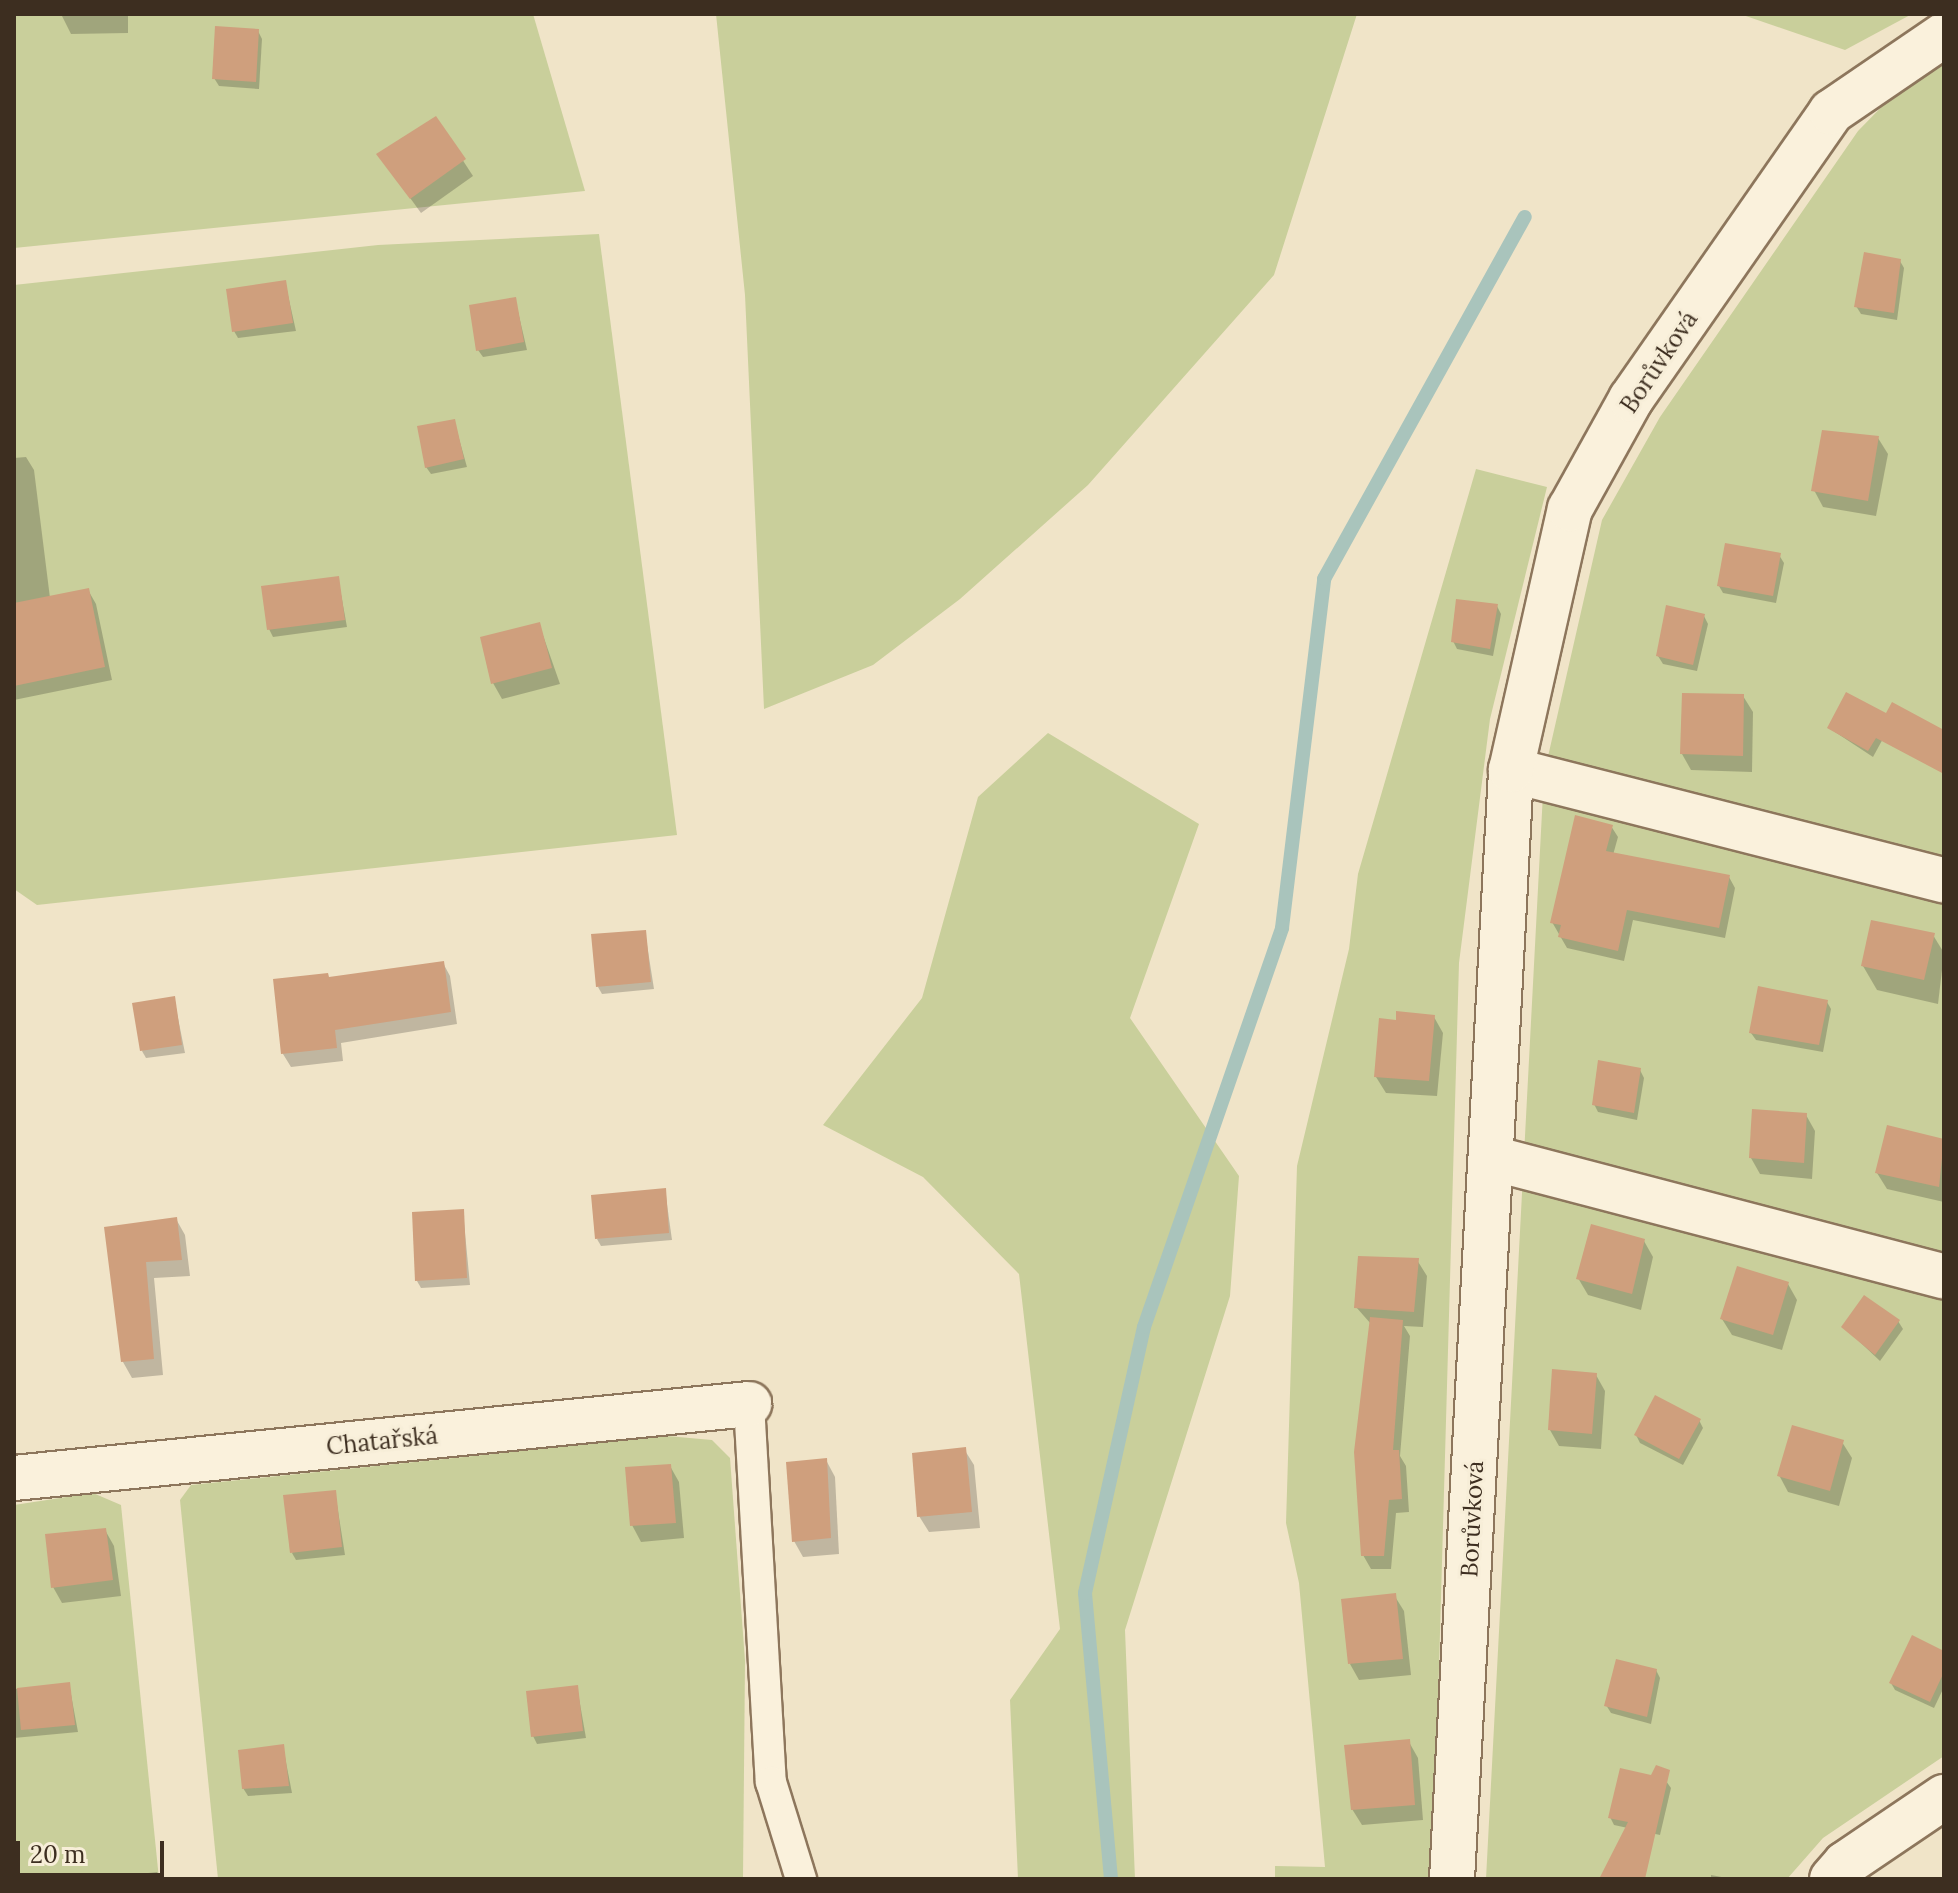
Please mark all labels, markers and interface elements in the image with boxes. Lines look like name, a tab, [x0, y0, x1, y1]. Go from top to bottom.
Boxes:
street label: Borůvková	[1614, 306, 1704, 418]
street label: Chatařská	[325, 1421, 439, 1461]
street label: Borůvková	[1455, 1460, 1489, 1578]
scale bar	[20, 1825, 168, 1875]
text: 20 m	[30, 1839, 86, 1870]

